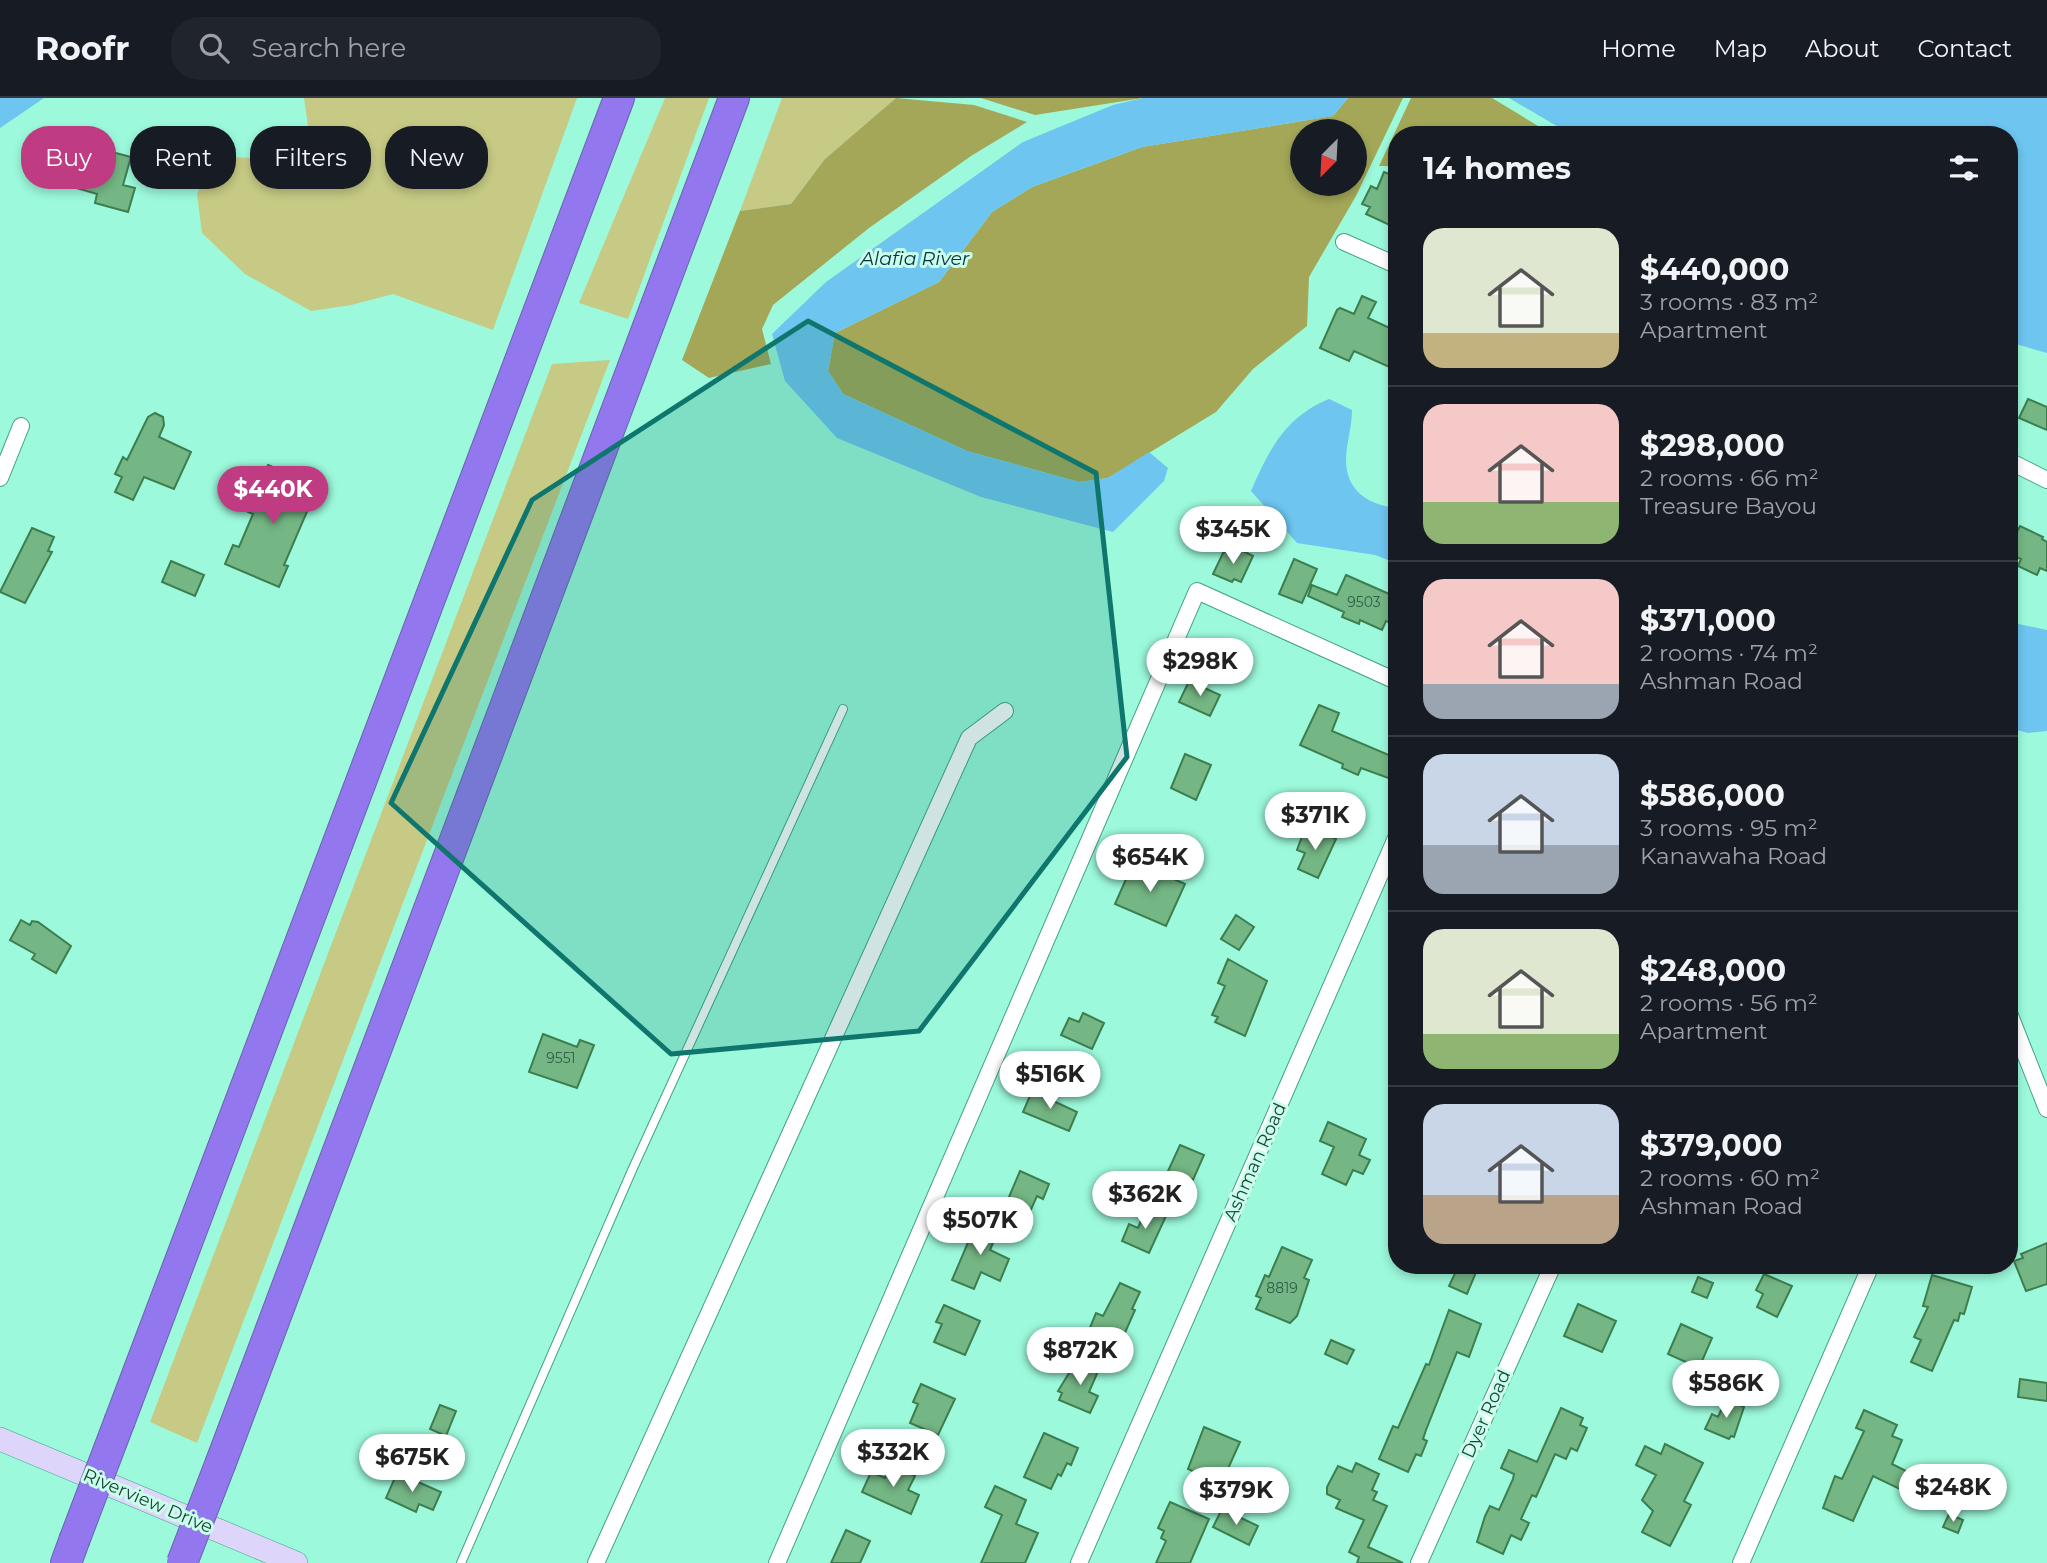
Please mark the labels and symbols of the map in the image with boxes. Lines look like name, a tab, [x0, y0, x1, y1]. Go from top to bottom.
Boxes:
north arrow	[1290, 119, 1367, 196]
water label: Alafia River	[859, 247, 970, 270]
pin: $440K	[224, 466, 322, 526]
pin: $345K	[1184, 506, 1282, 566]
house number: 9503	[1347, 593, 1381, 611]
pin: $298K	[1151, 638, 1249, 698]
pin: $371K	[1266, 792, 1364, 852]
pin: $654K	[1101, 834, 1199, 894]
house number: 9551	[546, 1049, 576, 1067]
pin: $516K	[1001, 1052, 1099, 1111]
street label: Ashman Road	[1219, 1099, 1291, 1225]
pin: $362K	[1096, 1172, 1194, 1231]
pin: $507K	[931, 1198, 1029, 1257]
house number: 8819	[1266, 1279, 1298, 1297]
pin: $872K	[1031, 1328, 1129, 1387]
pin: $586K	[1677, 1360, 1775, 1420]
street label: Dyer Road	[1457, 1366, 1515, 1462]
pin: $332K	[844, 1430, 942, 1489]
pin: $675K	[363, 1434, 461, 1494]
street label: Riverview Drive	[80, 1464, 216, 1538]
pin: $248K	[1904, 1464, 2002, 1524]
pin: $379K	[1187, 1468, 1285, 1527]

